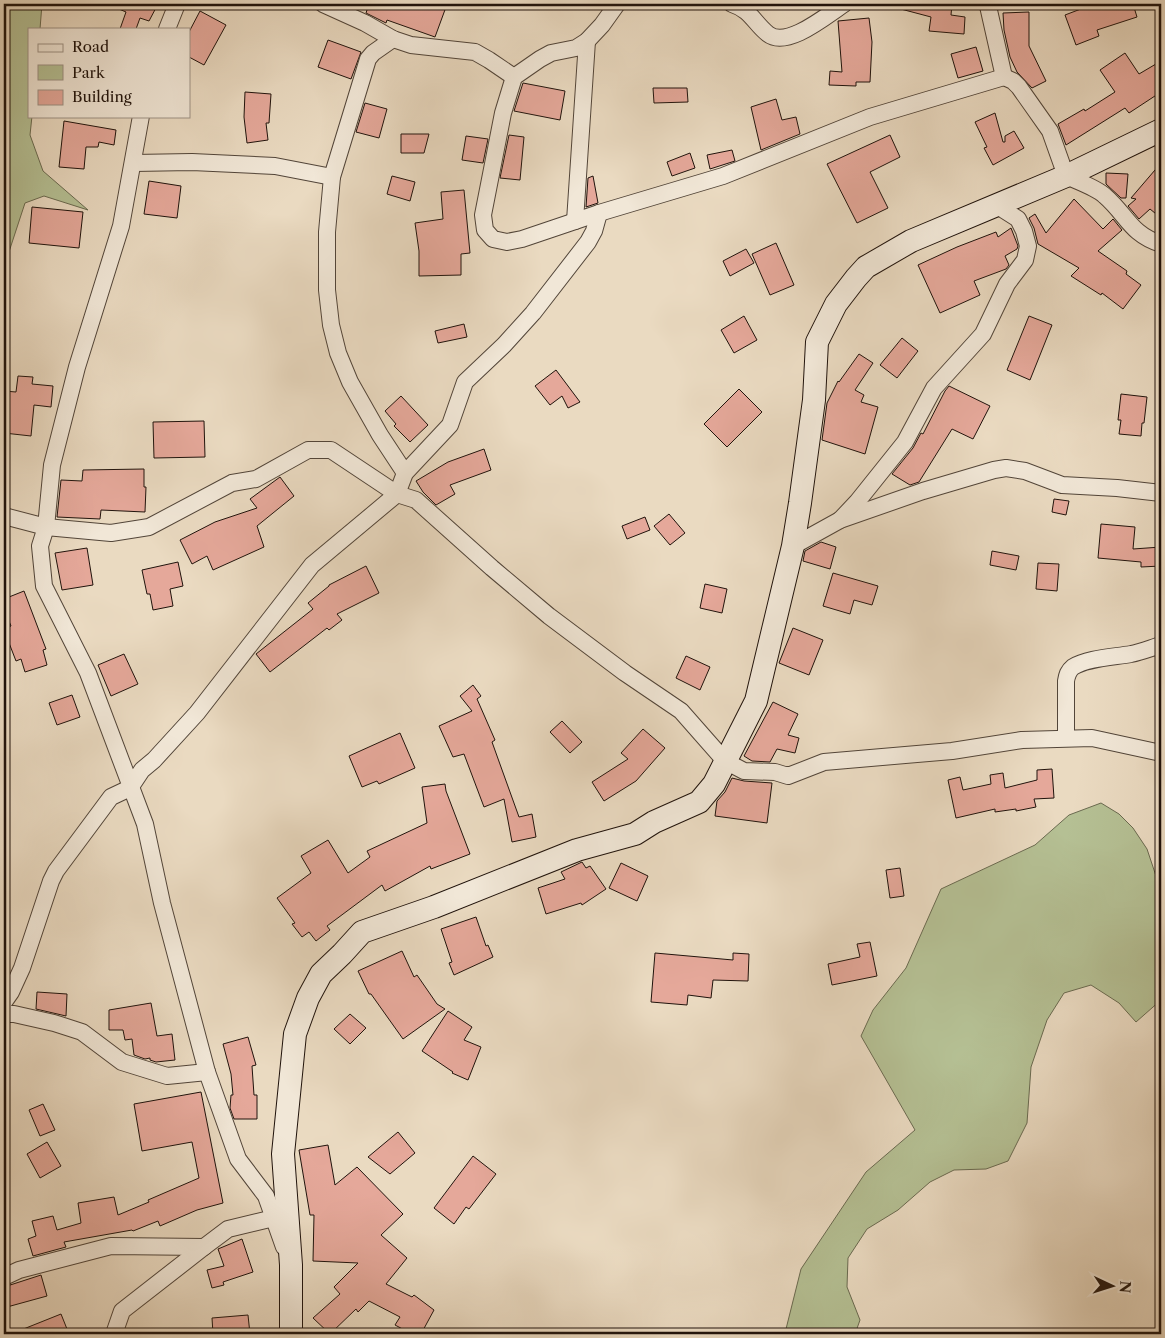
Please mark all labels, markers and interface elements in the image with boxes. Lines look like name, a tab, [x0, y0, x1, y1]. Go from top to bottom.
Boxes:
legend	[28, 28, 190, 118]
text: Road	[72, 37, 109, 56]
text: Park	[72, 63, 106, 82]
text: Building	[72, 87, 132, 106]
north arrow	[1088, 1260, 1138, 1310]
text: N	[1116, 1280, 1134, 1294]

